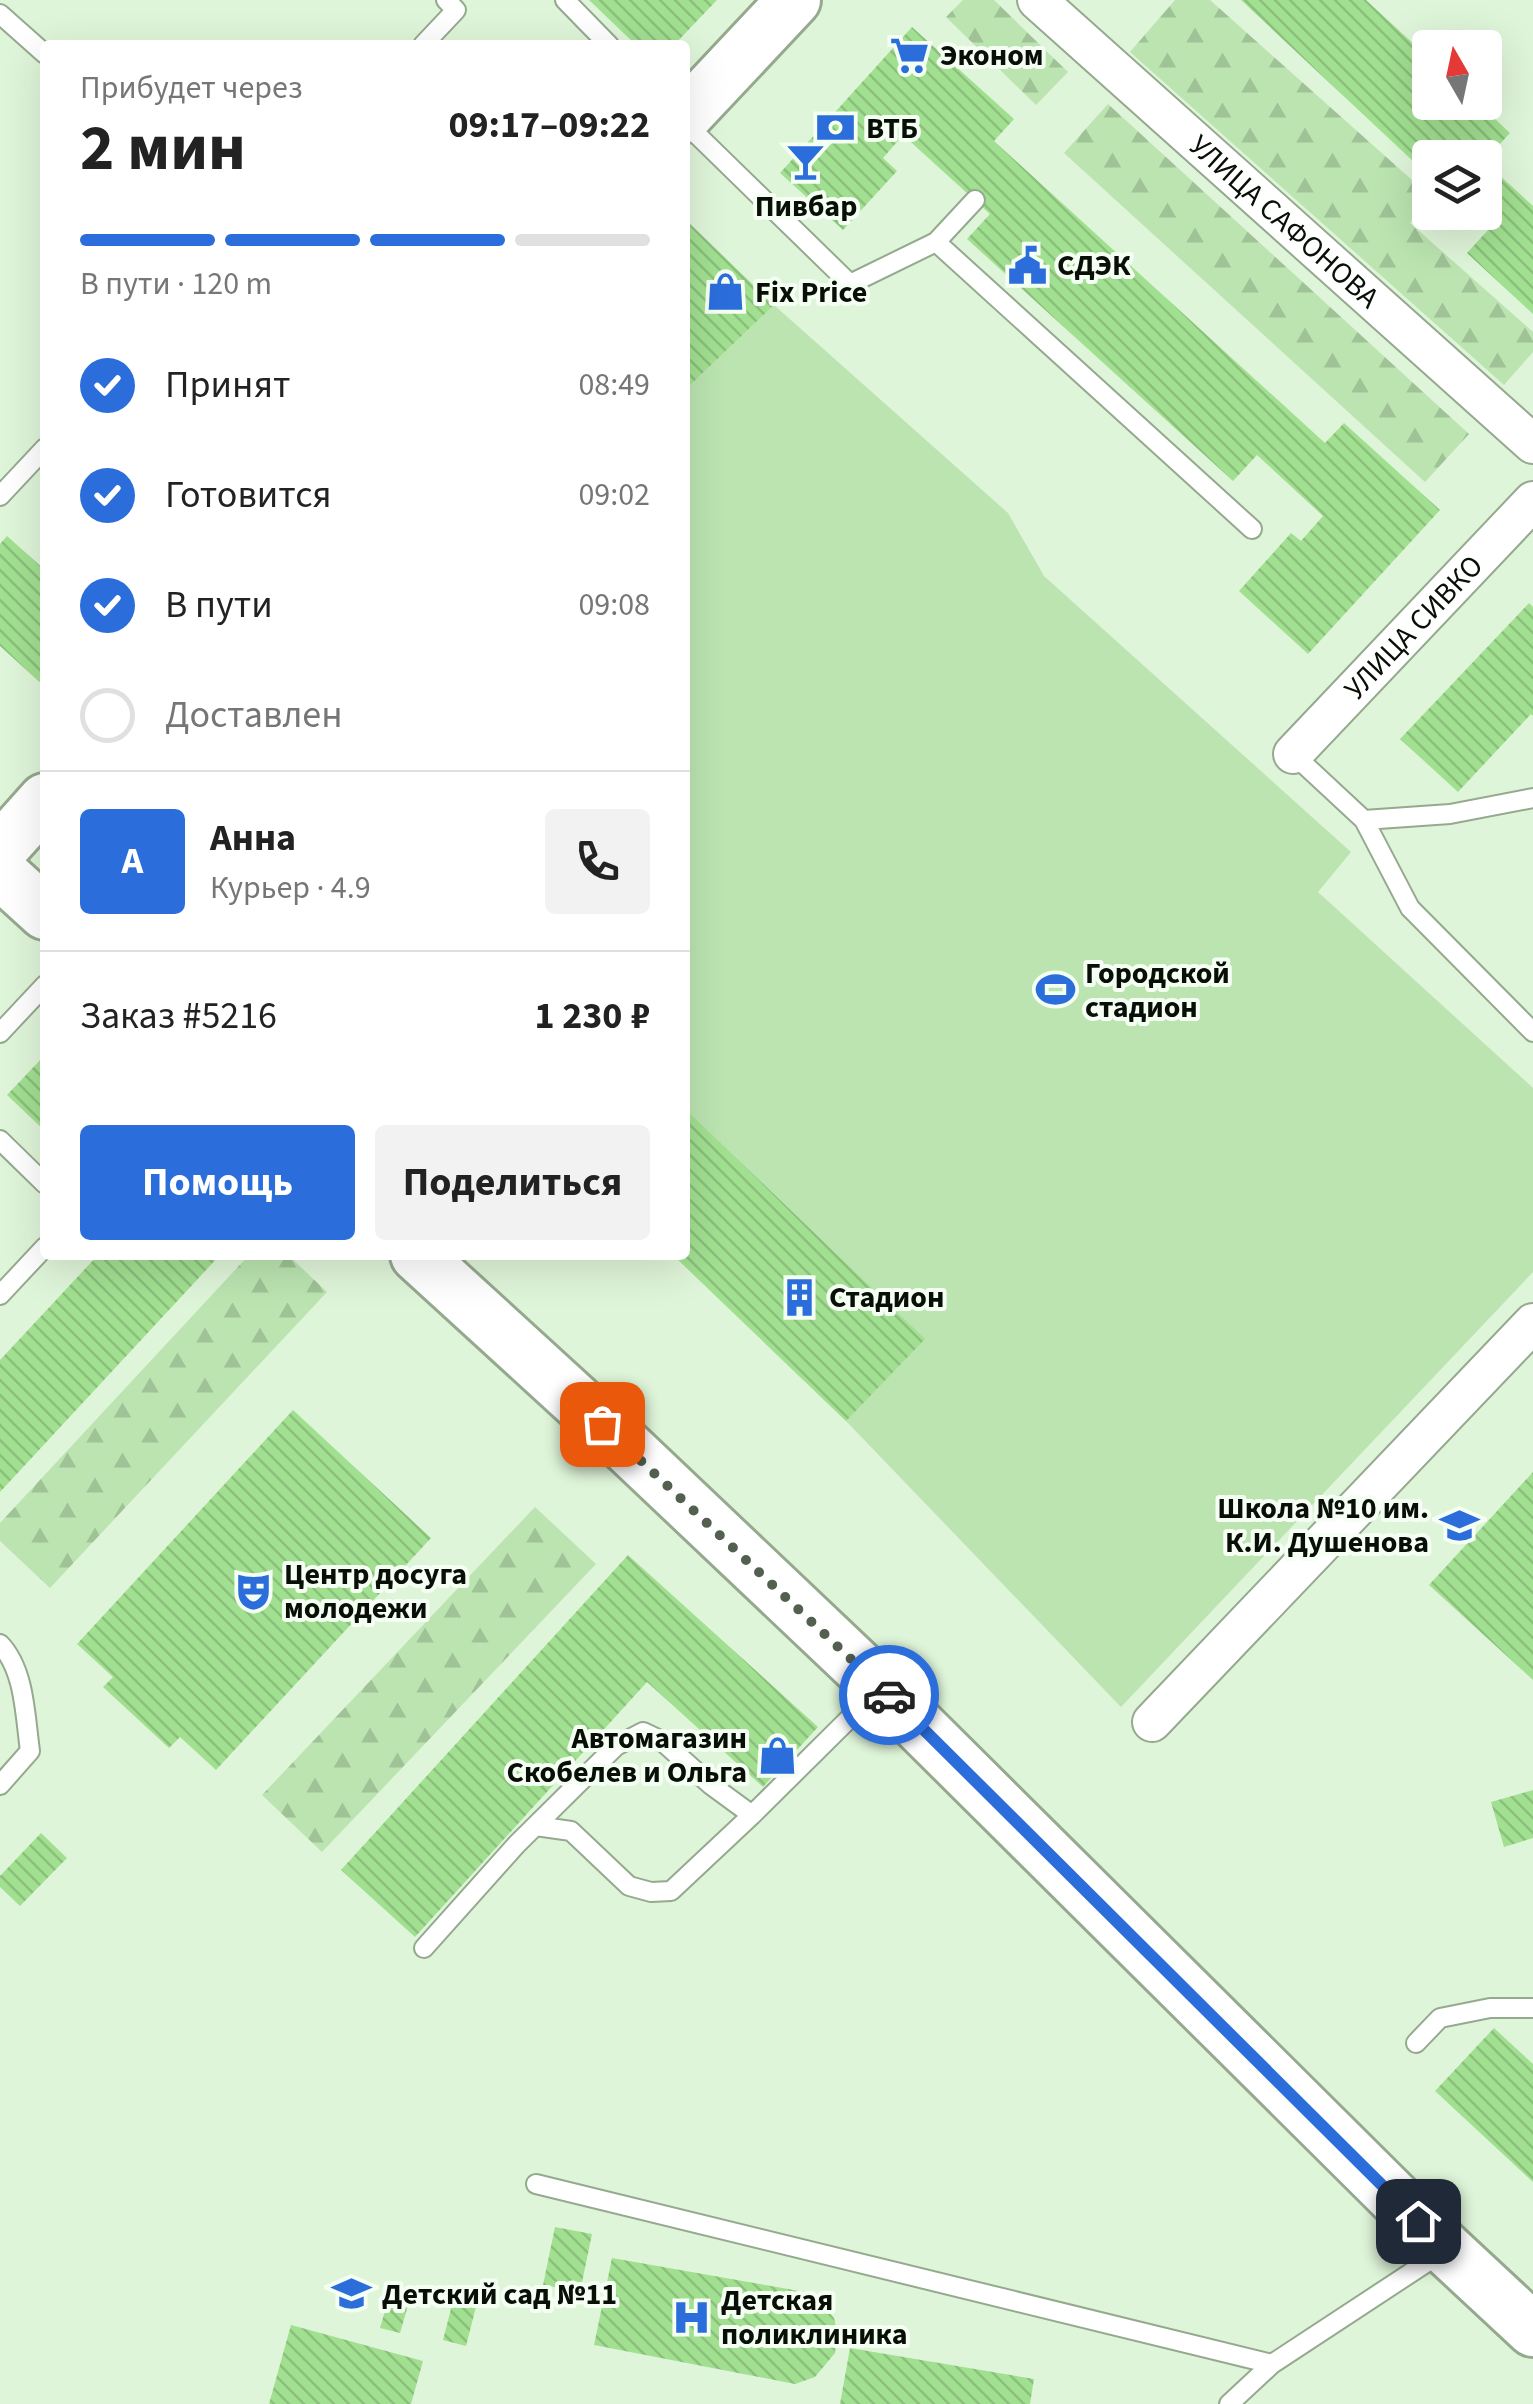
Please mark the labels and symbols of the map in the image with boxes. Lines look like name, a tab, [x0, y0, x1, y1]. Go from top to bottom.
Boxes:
north arrow	[1412, 30, 1502, 120]
supermarket icon: Эконом	[889, 34, 931, 76]
place label: Эконом	[940, 34, 1044, 77]
bank icon: ВТБ	[815, 107, 857, 149]
place label: ВТБ	[866, 107, 918, 150]
street label: УЛИЦА САФОНОВА	[1180, 125, 1389, 319]
bar icon: Пивбар	[785, 141, 827, 183]
place label: Пивбар	[755, 185, 857, 228]
public building icon: СДЭК	[1006, 244, 1048, 286]
place label: СДЭК	[1057, 244, 1131, 287]
shop icon: Fix Price	[704, 271, 746, 313]
place label: Fix Price	[755, 271, 867, 314]
street label: УЛИЦА СИВКО	[1334, 545, 1493, 709]
place label: Городской стадион	[1085, 952, 1230, 1029]
sports icon: Городской стадион	[1034, 969, 1076, 1011]
building icon: Стадион	[778, 1276, 820, 1318]
place label: Стадион	[829, 1276, 944, 1319]
pin	[560, 1382, 645, 1467]
place label: Школа №10 им. К.И. Душенова	[1217, 1487, 1429, 1564]
school or university icon: Школа №10 им. К.И. Душенова	[1438, 1504, 1480, 1546]
place label: Центр досуга молодежи	[284, 1553, 467, 1630]
theatre icon: Центр досуга молодежи	[233, 1570, 275, 1612]
courier	[839, 1645, 939, 1745]
place label: Автомагазин Скобелев и Ольга	[506, 1717, 747, 1794]
shop icon: Автомагазин Скобелев и Ольга	[756, 1734, 798, 1776]
pin	[1376, 2179, 1461, 2264]
school or university icon: Детский сад №11	[331, 2273, 373, 2315]
place label: Детский сад №11	[382, 2273, 617, 2316]
place label: Детская поликлиника	[721, 2279, 908, 2356]
hospital icon: Детская поликлиника	[670, 2296, 712, 2338]

